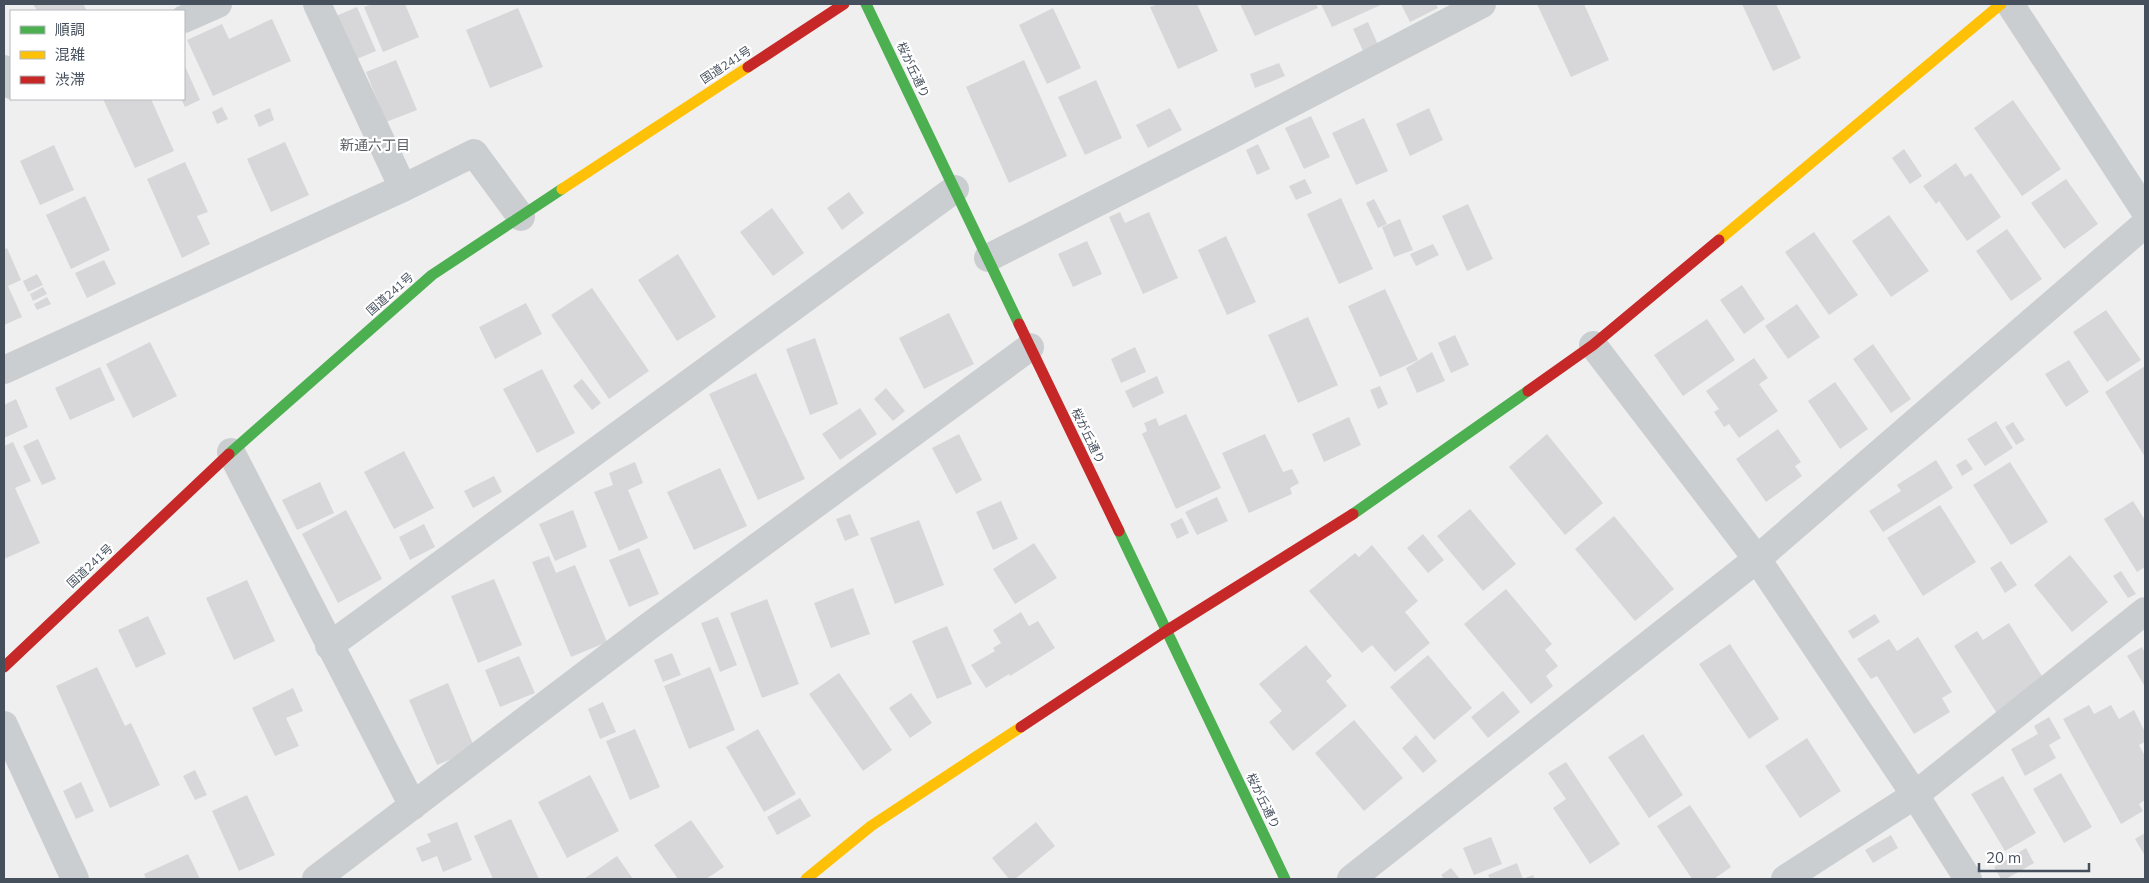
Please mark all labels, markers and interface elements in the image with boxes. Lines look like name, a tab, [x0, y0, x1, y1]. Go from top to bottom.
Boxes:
legend	[10, 10, 185, 100]
text: 順調	[55, 20, 85, 39]
street label: 桜が丘通り	[894, 39, 933, 100]
street label: 国道241号	[697, 43, 754, 87]
text: 混雑	[55, 45, 85, 64]
text: 渋滞	[55, 70, 85, 89]
district label: 新通六丁目	[340, 136, 410, 154]
street label: 国道241号	[363, 269, 416, 318]
street label: 桜が丘通り	[1069, 406, 1108, 466]
street label: 国道241号	[63, 541, 116, 591]
street label: 桜が丘通り	[1244, 771, 1283, 831]
scale bar	[1979, 840, 2089, 872]
text: 20 m	[1986, 848, 2021, 867]

